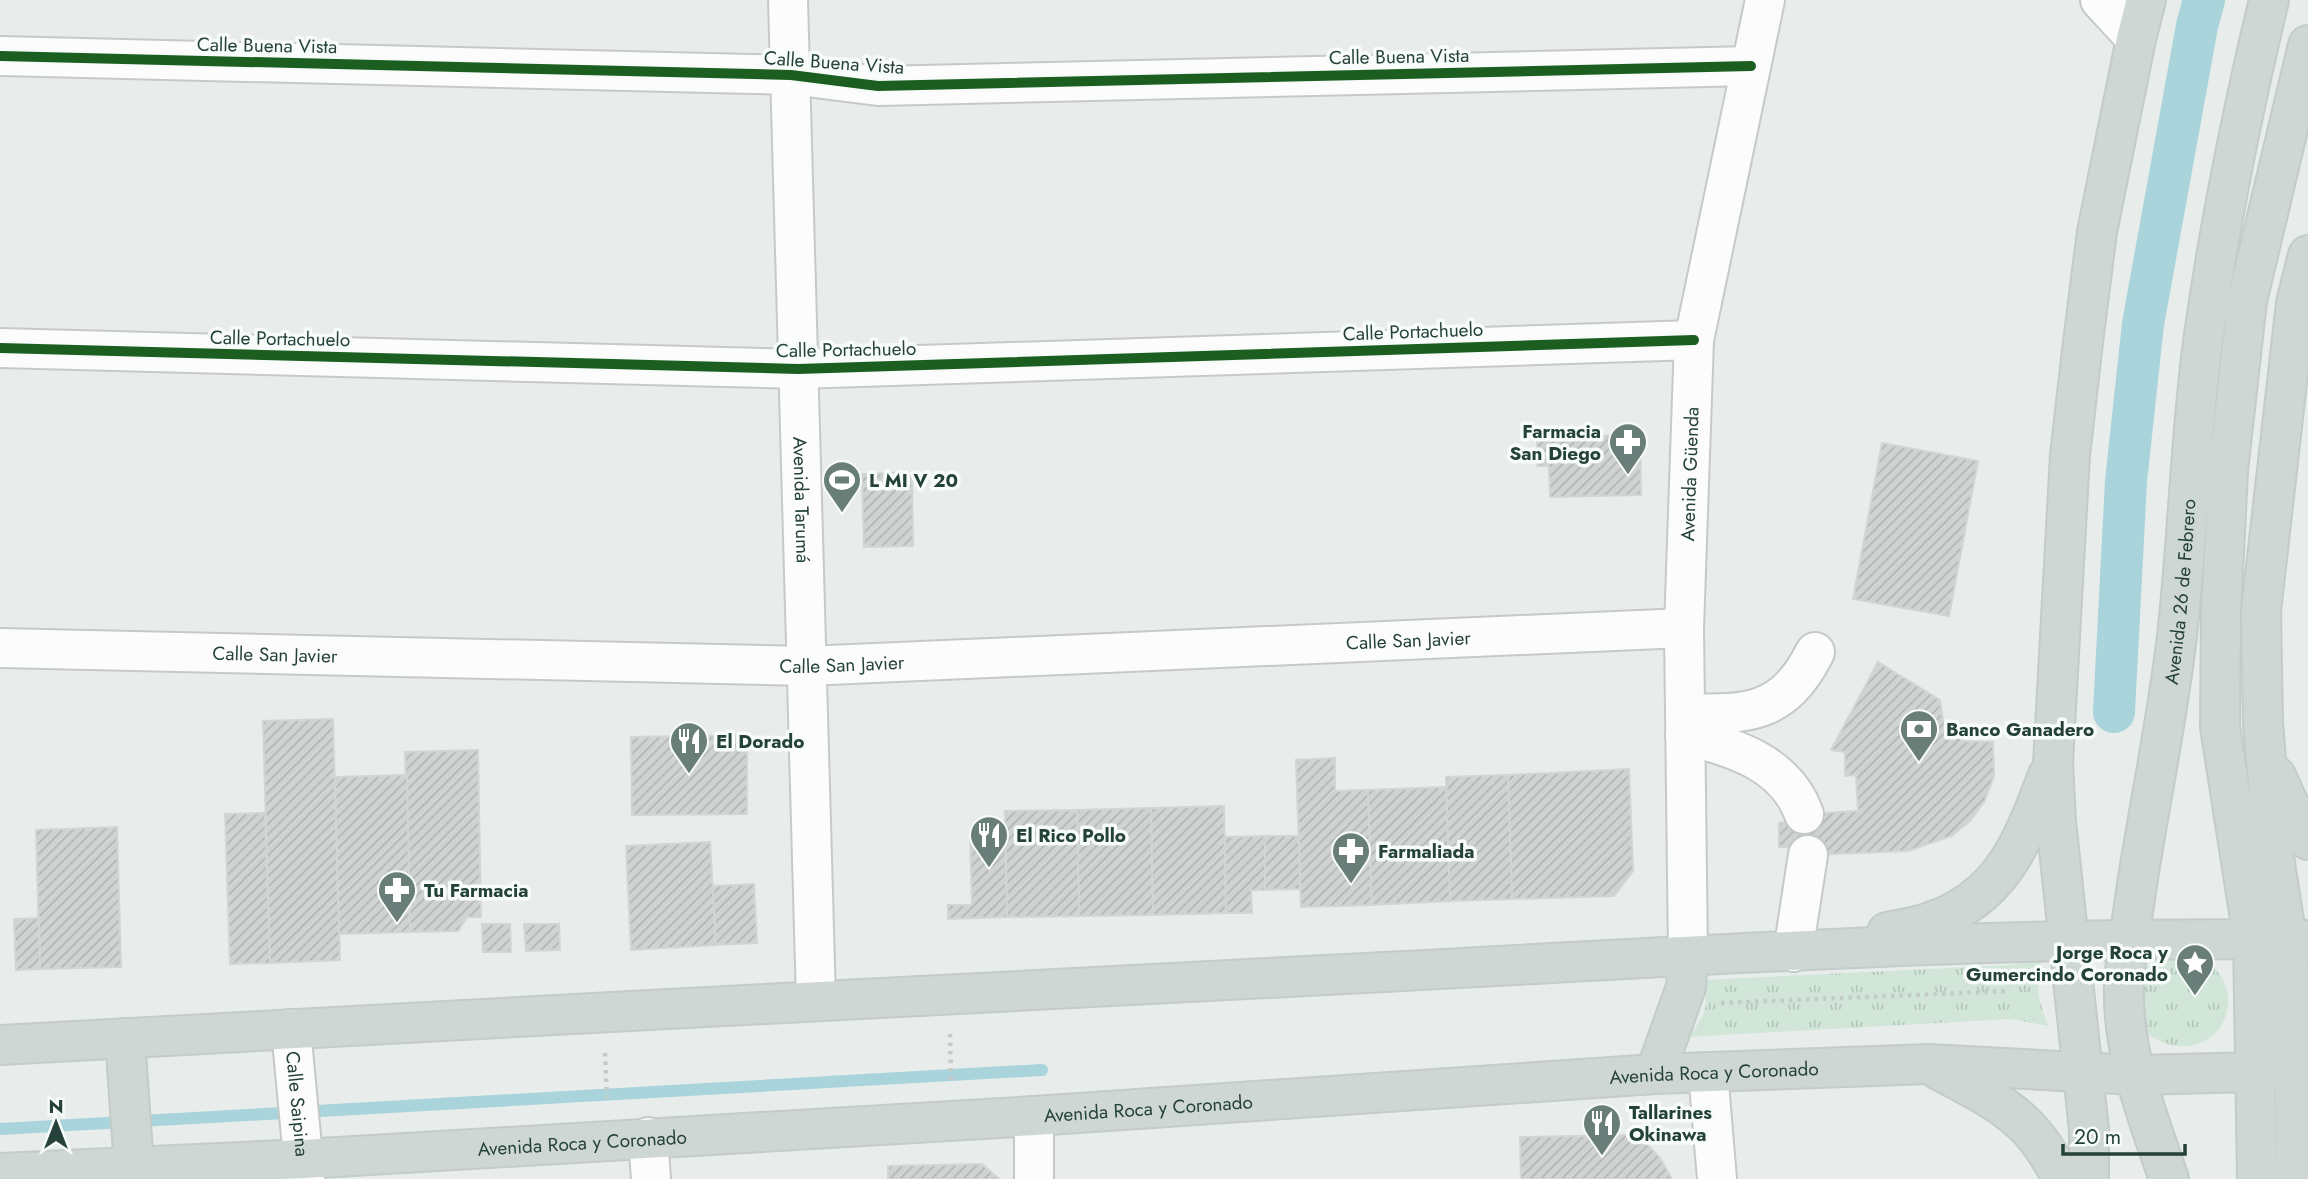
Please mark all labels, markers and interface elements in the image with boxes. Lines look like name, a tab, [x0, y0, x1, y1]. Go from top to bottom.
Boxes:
street label: Calle Buena Vista	[197, 31, 337, 60]
street label: Calle Buena Vista	[1329, 42, 1469, 71]
street label: Calle Buena Vista	[763, 44, 905, 81]
street label: Calle Portachuelo	[1342, 316, 1484, 347]
street label: Calle Portachuelo	[210, 324, 350, 353]
street label: Calle Portachuelo	[776, 335, 916, 364]
street label: Avenida Güenda	[1674, 406, 1706, 542]
place label: Farmacia San Diego	[1509, 418, 1601, 467]
pharmacy icon: Farmacia San Diego	[1607, 421, 1649, 476]
street label: Avenida Tarumá	[786, 436, 817, 564]
sports icon: L MI V 20	[821, 459, 863, 514]
place label: L MI V 20	[869, 467, 958, 494]
street label: Avenida 26 de Febrero	[2158, 498, 2203, 686]
street label: Calle San Javier	[1345, 624, 1472, 657]
street label: Calle San Javier	[212, 640, 338, 670]
street label: Calle San Javier	[779, 649, 905, 680]
bank icon: Banco Ganadero	[1898, 708, 1940, 763]
place label: Banco Ganadero	[1946, 716, 2094, 743]
restaurant icon: El Dorado	[668, 720, 710, 775]
place label: El Dorado	[716, 728, 804, 755]
restaurant icon: El Rico Pollo	[968, 814, 1010, 869]
place label: El Rico Pollo	[1016, 822, 1126, 849]
pharmacy icon: Farmaliada	[1330, 830, 1372, 885]
place label: Farmaliada	[1378, 838, 1474, 865]
pharmacy icon: Tu Farmacia	[376, 869, 418, 924]
place label: Tu Farmacia	[424, 877, 528, 904]
place label: Jorge Roca y Gumercindo Coronado	[1966, 939, 2169, 988]
place icon: Jorge Roca y Gumercindo Coronado	[2174, 942, 2216, 997]
street label: Calle Saipina	[279, 1050, 316, 1158]
street label: Avenida Roca y Coronado	[1608, 1055, 1819, 1091]
north arrow	[21, 1088, 91, 1158]
street label: Avenida Roca y Coronado	[1043, 1088, 1254, 1129]
text: N	[48, 1093, 64, 1120]
place label: Tallarines Okinawa	[1629, 1099, 1712, 1148]
restaurant icon: Tallarines Okinawa	[1581, 1102, 1623, 1157]
scale bar	[2063, 1112, 2186, 1156]
text: 20 m	[2074, 1122, 2121, 1152]
street label: Avenida Roca y Coronado	[477, 1123, 688, 1163]

